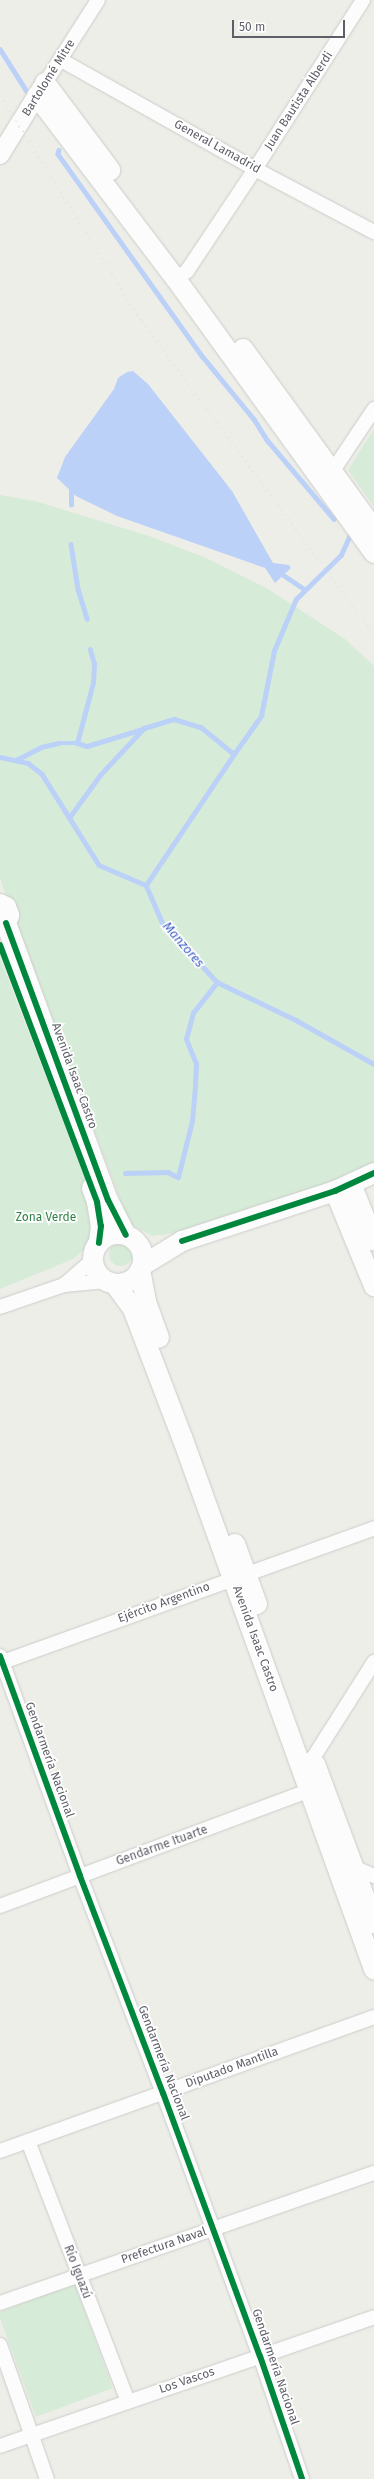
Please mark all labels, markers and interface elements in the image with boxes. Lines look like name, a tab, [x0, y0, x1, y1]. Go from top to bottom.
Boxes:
scale bar	[234, 12, 347, 38]
text: 50 m	[239, 20, 265, 34]
street label: Bartolomé Mitre	[20, 37, 78, 119]
street label: Juan Bautista Alberdi	[262, 49, 336, 153]
street label: General Lamadrid	[171, 117, 263, 177]
water label: Manzores	[159, 919, 207, 971]
street label: Avenida Isaac Castro	[48, 1021, 100, 1131]
park label: Zona Verde	[16, 1211, 76, 1225]
street label: Ejército Argentino	[116, 1580, 212, 1626]
street label: Avenida Isaac Castro	[229, 1584, 281, 1694]
street label: Gendarmería Nacional	[21, 1700, 77, 1820]
street label: Gendarme Ituarte	[114, 1823, 210, 1869]
street label: Gendarmería Nacional	[134, 2004, 192, 2122]
street label: Diputado Mantilla	[184, 2045, 280, 2091]
street label: Prefectura Naval	[120, 2225, 208, 2267]
street label: Río Iguazú	[60, 2243, 94, 2301]
street label: Gendarmería Nacional	[248, 2307, 302, 2427]
street label: Los Vascos	[157, 2365, 217, 2397]

